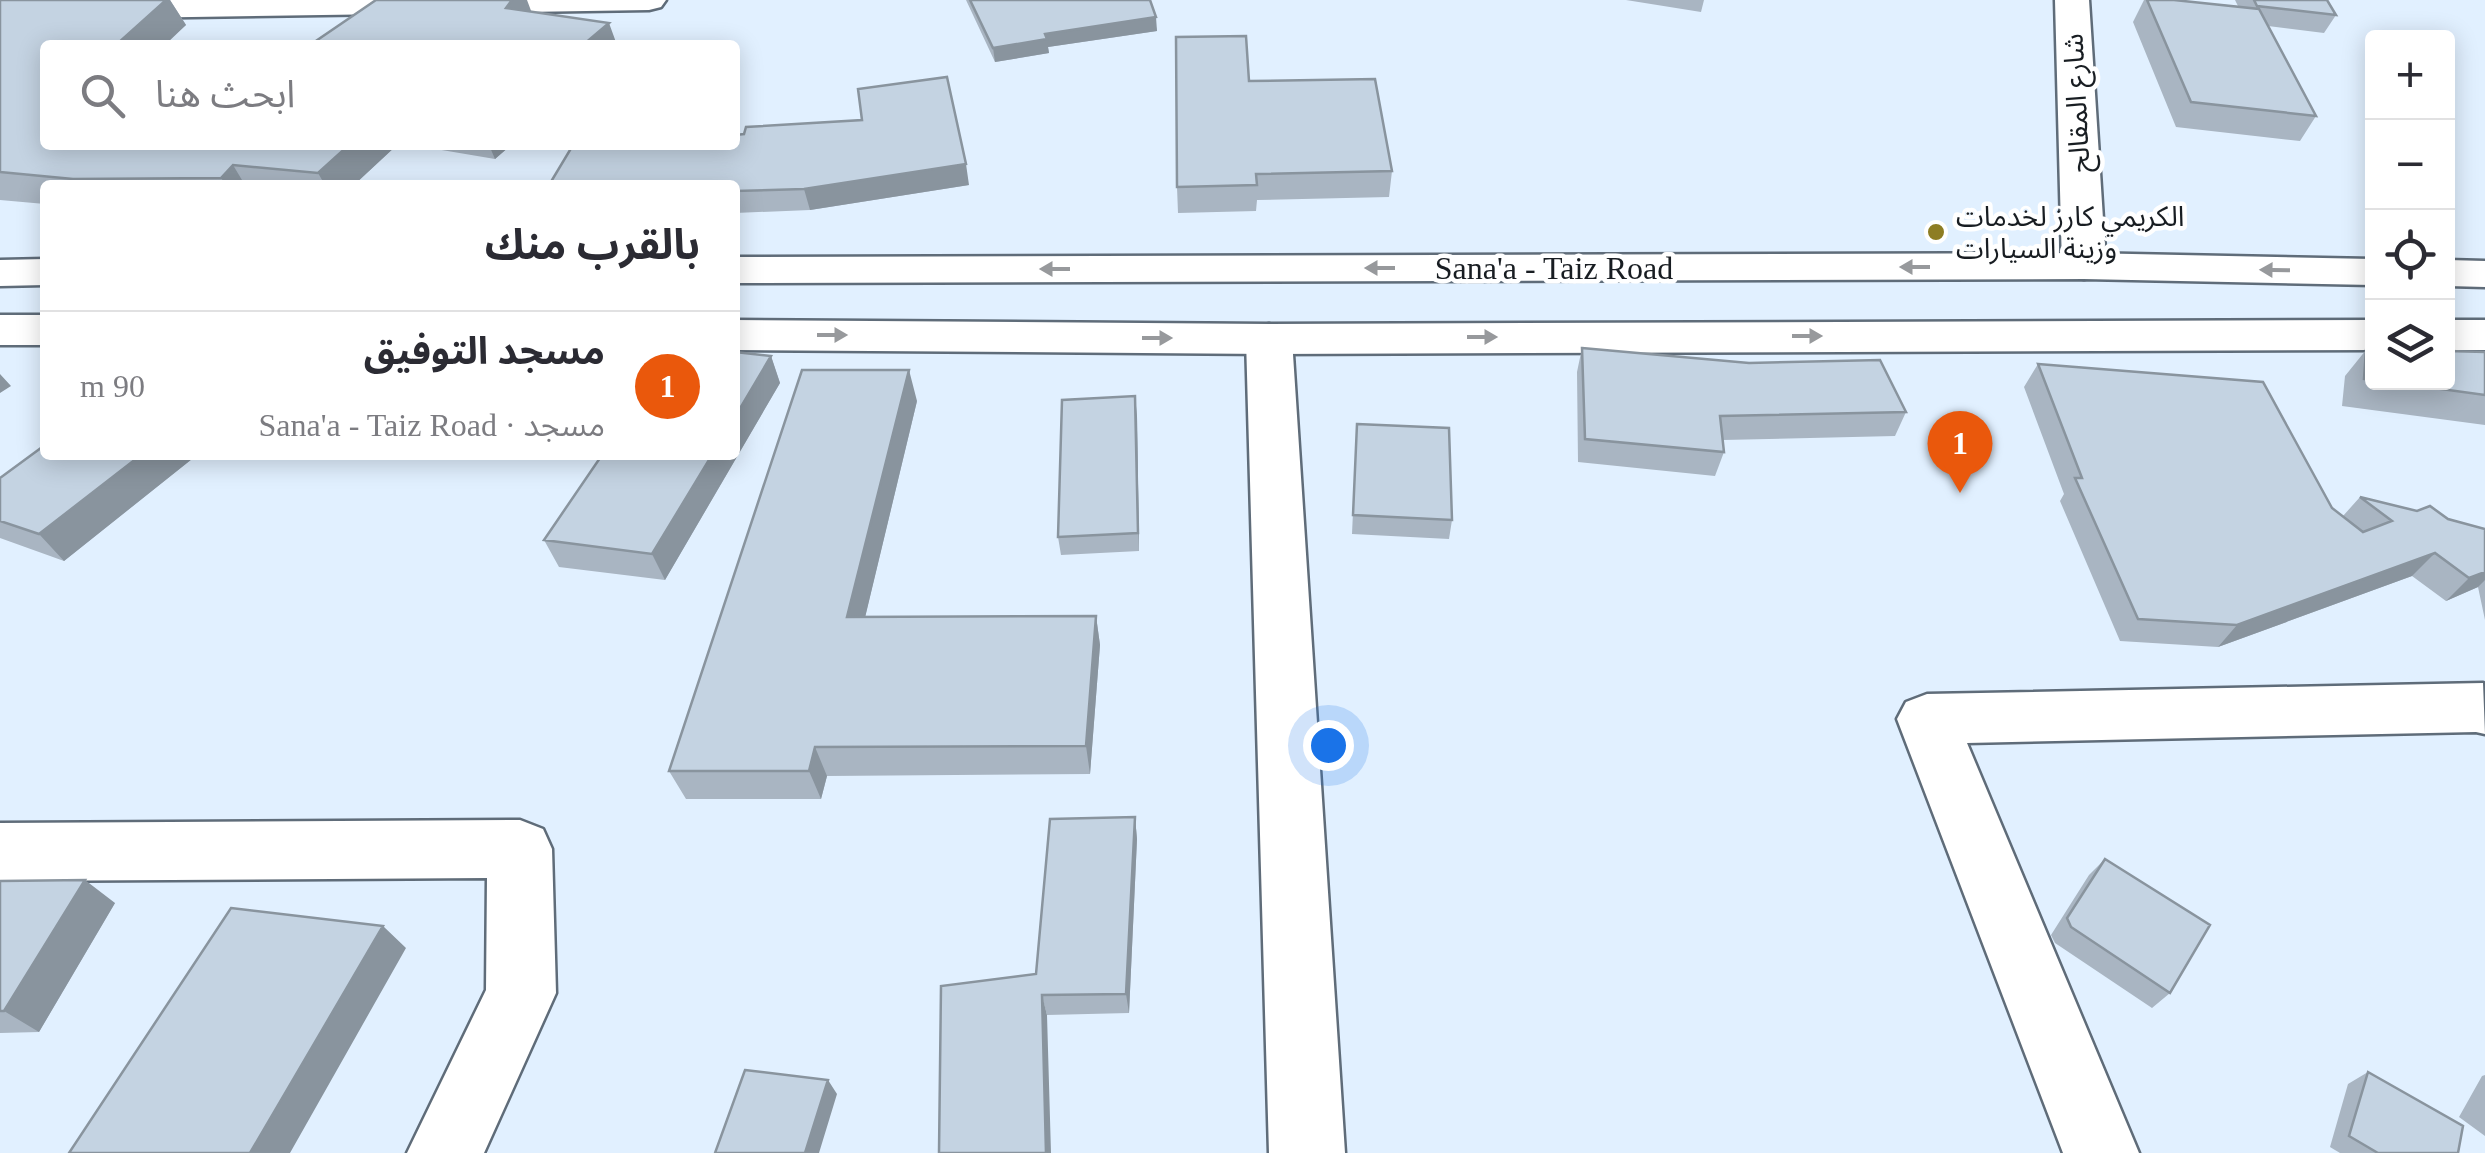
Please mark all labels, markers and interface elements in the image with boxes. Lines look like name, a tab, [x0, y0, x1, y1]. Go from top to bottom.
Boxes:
map controls	[2365, 30, 2455, 390]
button: +	[2365, 30, 2455, 120]
street label: شارع المقالح	[2057, 32, 2101, 173]
search box	[40, 40, 740, 150]
icon: search	[75, 68, 130, 123]
text: ابحث هنا	[155, 73, 295, 115]
button: −	[2365, 120, 2455, 210]
place label: الكريمي كارز لخدمات وزينة السيارات	[1956, 201, 2184, 265]
button: locate	[2365, 210, 2455, 300]
marker: الكريمي كارز لخدمات وزينة السيارات	[1925, 221, 1947, 243]
text: بالقرب منك	[485, 222, 700, 268]
street label: Sana'a - Taiz Road	[1435, 250, 1673, 286]
one-way arrow	[1899, 259, 1931, 275]
one-way arrow	[1364, 260, 1396, 276]
one-way arrow	[1039, 261, 1071, 277]
one-way arrow	[2259, 262, 2291, 278]
button: layers	[2365, 300, 2455, 390]
one-way arrow	[817, 328, 849, 344]
one-way arrow	[1792, 328, 1824, 344]
one-way arrow	[1467, 329, 1499, 345]
text: مسجد التوفيق	[364, 330, 605, 372]
one-way arrow	[1142, 330, 1174, 346]
text: 90 m	[80, 368, 145, 404]
text: 1	[660, 368, 676, 404]
text: مسجد · Sana'a - Taiz Road	[259, 407, 605, 443]
pin: 1	[1928, 410, 1992, 493]
your location	[1303, 720, 1354, 771]

